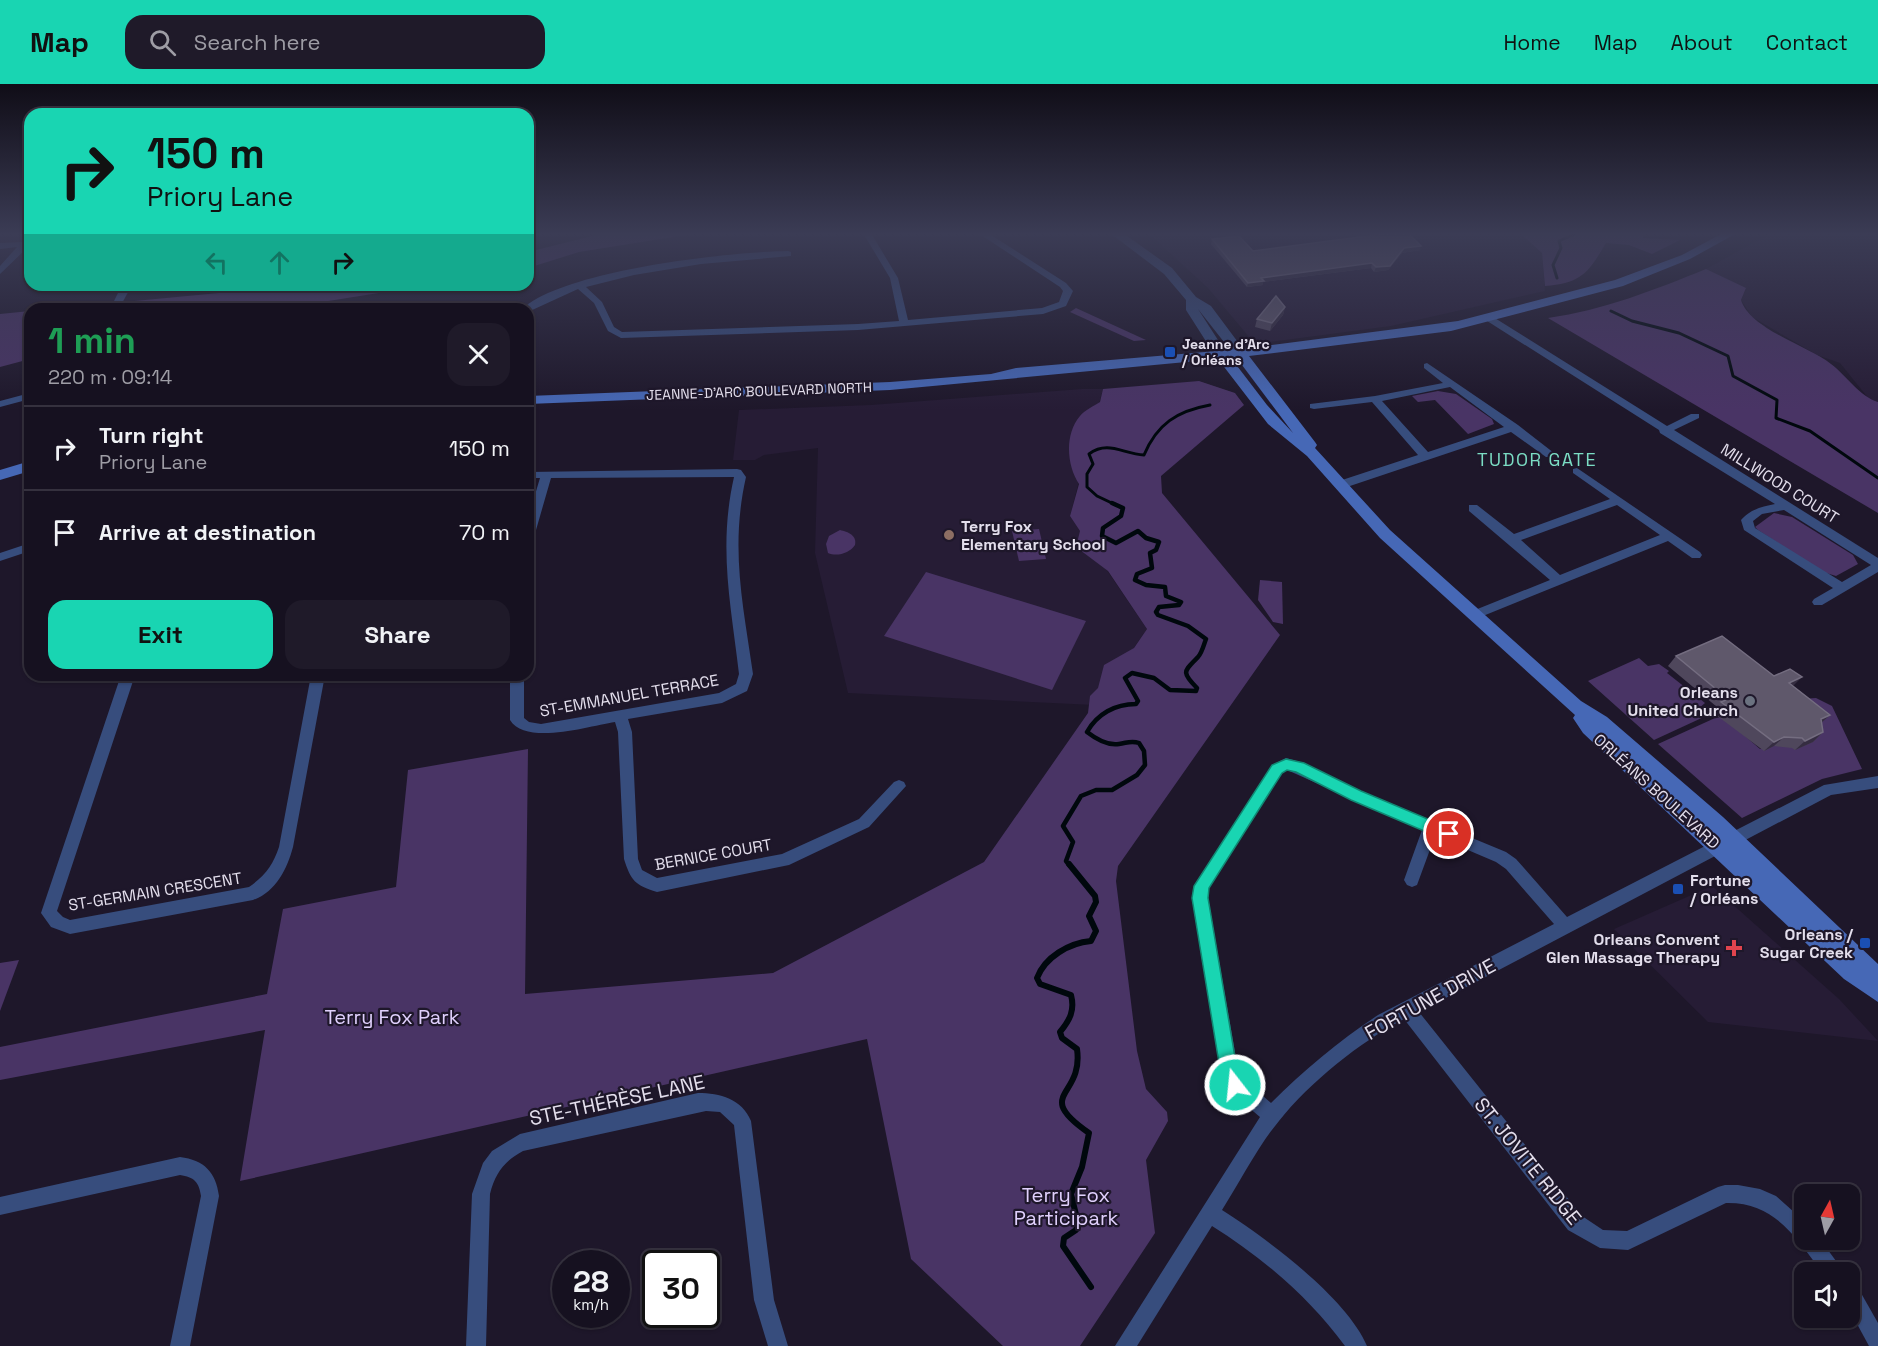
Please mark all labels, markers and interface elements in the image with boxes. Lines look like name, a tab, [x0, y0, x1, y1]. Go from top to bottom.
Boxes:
search box	[125, 15, 545, 69]
text: Map	[30, 24, 89, 60]
icon: search	[146, 26, 179, 59]
text: Search here	[194, 28, 321, 56]
text: Home	[1503, 29, 1561, 56]
text: Map	[1594, 29, 1638, 56]
text: About	[1671, 29, 1733, 56]
text: Contact	[1766, 29, 1848, 56]
text: 150 m	[147, 127, 265, 180]
icon: right	[48, 132, 126, 210]
text: Priory Lane	[147, 179, 293, 214]
icon: left	[200, 246, 233, 279]
icon: ahead	[263, 246, 296, 279]
icon: right	[326, 246, 359, 279]
text: 1 min	[48, 318, 136, 364]
button: close	[447, 323, 510, 386]
place label: Jeanne d'Arc / Orléans	[1181, 335, 1270, 369]
marker: Jeanne d'Arc / Orléans	[1163, 345, 1177, 359]
text: 220 m · 09:14	[48, 364, 172, 390]
street label: JEANNE-D'ARC BOULEVARD NORTH	[646, 378, 872, 404]
text: Turn right	[99, 421, 204, 449]
icon: right	[48, 432, 81, 465]
text: 150 m	[449, 434, 510, 462]
street label: MILLWOOD COURT	[1717, 439, 1843, 528]
district label: TUDOR GATE	[1477, 448, 1597, 471]
text: Priory Lane	[99, 449, 207, 475]
icon: arrive	[48, 516, 81, 549]
place label: Terry Fox Elementary School	[961, 516, 1105, 555]
text: Arrive at destination	[99, 518, 316, 546]
text: 70 m	[459, 518, 510, 546]
marker: Terry Fox Elementary School	[942, 528, 956, 542]
button: Exit	[48, 600, 273, 669]
button: Share	[285, 600, 510, 669]
street label: ST-EMMANUEL TERRACE	[538, 669, 720, 722]
place label: Orleans United Church	[1627, 682, 1738, 721]
marker: Orleans United Church	[1743, 694, 1757, 708]
street label: ORLÉANS BOULEVARD	[1589, 729, 1724, 854]
pin	[1423, 808, 1474, 859]
icon: arrive	[1432, 817, 1465, 850]
street label: BERNICE COURT	[653, 834, 773, 875]
street label: ST-GERMAIN CRESCENT	[67, 867, 243, 916]
place label: Fortune / Orléans	[1689, 870, 1758, 909]
marker: Fortune / Orléans	[1671, 882, 1685, 896]
place label: Orleans / Sugar Creek	[1760, 924, 1854, 963]
place label: Orleans Convent Glen Massage Therapy	[1546, 929, 1720, 968]
marker: Orleans / Sugar Creek	[1858, 936, 1872, 950]
marker: Orleans Convent Glen Massage Therapy	[1725, 939, 1743, 957]
street label: FORTUNE DRIVE	[1360, 952, 1500, 1046]
park label: Terry Fox Park	[324, 1004, 460, 1030]
position arrow	[1203, 1053, 1267, 1117]
street label: STE-THÉRÈSE LANE	[527, 1069, 707, 1131]
street label: ST. JOVITE RIDGE	[1469, 1092, 1587, 1230]
park label: Terry Fox Participark	[1014, 1182, 1118, 1231]
north arrow	[1794, 1184, 1860, 1250]
map controls	[1794, 1184, 1860, 1328]
speed limit sign: 30	[642, 1250, 720, 1328]
text: 28	[573, 1262, 609, 1301]
button: sound	[1794, 1262, 1860, 1328]
text: km/h	[573, 1295, 609, 1314]

